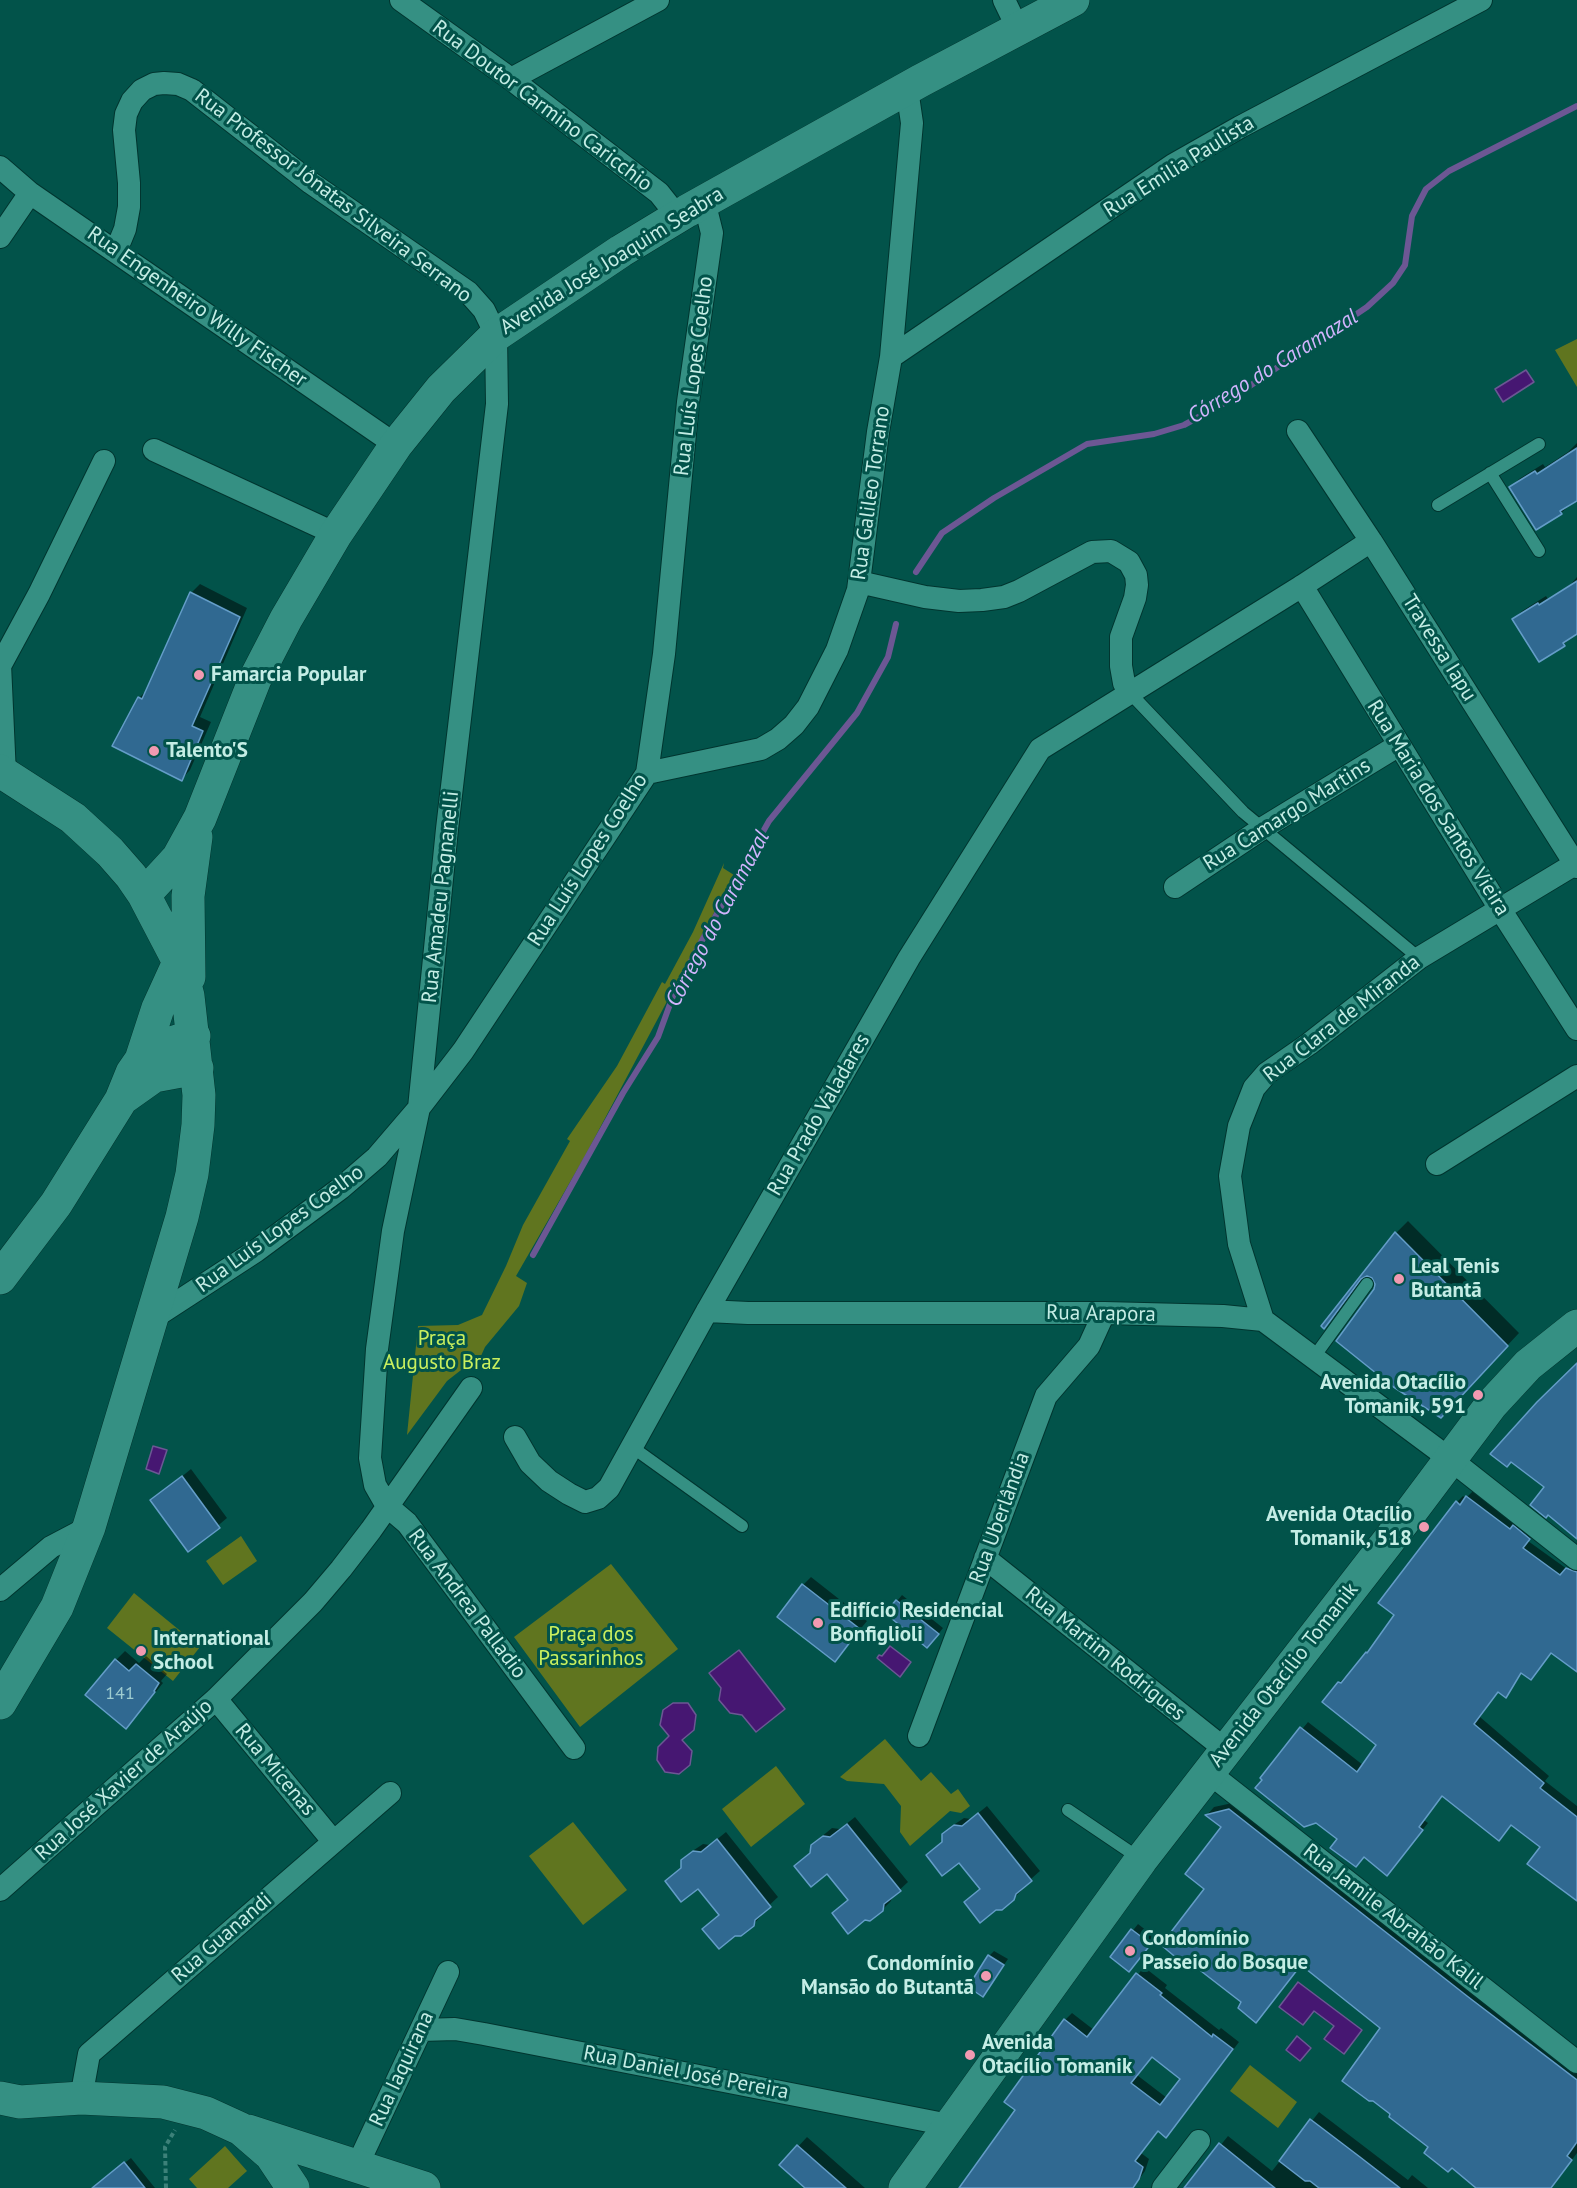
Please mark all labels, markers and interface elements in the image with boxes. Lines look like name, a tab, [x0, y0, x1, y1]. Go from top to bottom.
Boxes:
street label: Rua Doutor Carmino Caricchio	[427, 15, 657, 197]
street label: Rua Professor Jônatas Silveira Serrano	[190, 84, 476, 308]
street label: Rua Emilia Paulista	[1099, 111, 1259, 223]
street label: Avenida José Joaquim Seabra	[496, 182, 728, 340]
street label: Rua Engenheiro Willy Fischer	[82, 221, 312, 393]
street label: Rua Luís Lopes Coelho	[669, 275, 719, 477]
water label: Córrego do Caramazal	[1183, 304, 1363, 430]
street label: Rua Galileo Torrano	[846, 404, 896, 582]
street label: Travessa Iapu	[1396, 590, 1482, 706]
place label: Famarcia Popular	[211, 662, 366, 688]
marker: Famarcia Popular	[192, 668, 206, 682]
street label: Rua Maria dos Santos Vieira	[1361, 696, 1515, 920]
place label: Talento'S	[166, 738, 248, 764]
marker: Talento'S	[147, 744, 161, 758]
street label: Rua Camargo Martins	[1199, 753, 1375, 877]
street label: Rua Luís Lopes Coelho	[523, 769, 653, 951]
street label: Rua Amadeu Pagnanelli	[417, 790, 465, 1004]
water label: Córrego do Caramazal	[660, 826, 776, 1012]
street label: Rua Clara de Miranda	[1259, 950, 1425, 1088]
street label: Rua Prado Valadares	[762, 1030, 876, 1200]
street label: Rua Luís Lopes Coelho	[191, 1160, 369, 1298]
place label: Leal Tenis Butantã	[1411, 1254, 1499, 1304]
marker: Leal Tenis Butantã	[1392, 1272, 1406, 1286]
street label: Rua Arapora	[1046, 1300, 1156, 1328]
park label: Praça Augusto Braz	[383, 1326, 501, 1376]
place label: Avenida Otacílio Tomanik, 591	[1320, 1370, 1466, 1420]
marker: Avenida Otacílio Tomanik, 591	[1471, 1388, 1485, 1402]
street label: Rua Uberlândia	[965, 1449, 1035, 1587]
place label: Avenida Otacílio Tomanik, 518	[1266, 1502, 1412, 1552]
marker: Avenida Otacílio Tomanik, 518	[1417, 1520, 1431, 1534]
street label: Rua Andrea Palladio	[403, 1524, 531, 1684]
street label: Avenida Otacílio Tomanik	[1204, 1578, 1364, 1772]
street label: Rua Martim Rodrigues	[1020, 1582, 1190, 1726]
place label: Edifício Residencial Bonfiglioli	[830, 1598, 1003, 1648]
marker: Edifício Residencial Bonfiglioli	[811, 1616, 825, 1630]
park label: Praça dos Passarinhos	[538, 1622, 644, 1672]
place label: International School	[153, 1626, 270, 1676]
marker: International School	[134, 1644, 148, 1658]
house number: 141	[105, 1683, 135, 1705]
street label: Rua José Xavier de Araújo	[30, 1694, 218, 1866]
street label: Rua Micenas	[229, 1719, 321, 1821]
street label: Rua Jamile Abrahão Kalil	[1298, 1839, 1488, 1995]
street label: Rua Guanandi	[167, 1888, 277, 1988]
place label: Condomínio Passeio do Bosque	[1142, 1926, 1308, 1976]
marker: Condomínio Passeio do Bosque	[1123, 1944, 1137, 1958]
place label: Condomínio Mansão do Butantã	[801, 1951, 974, 2001]
marker: Condomínio Mansão do Butantã	[979, 1969, 993, 1983]
street label: Rua Iaquirana	[364, 2008, 440, 2130]
place label: Avenida Otacílio Tomanik	[982, 2030, 1132, 2080]
street label: Rua Daniel José Pereira	[581, 2041, 791, 2105]
marker: Avenida Otacílio Tomanik	[963, 2048, 977, 2062]

